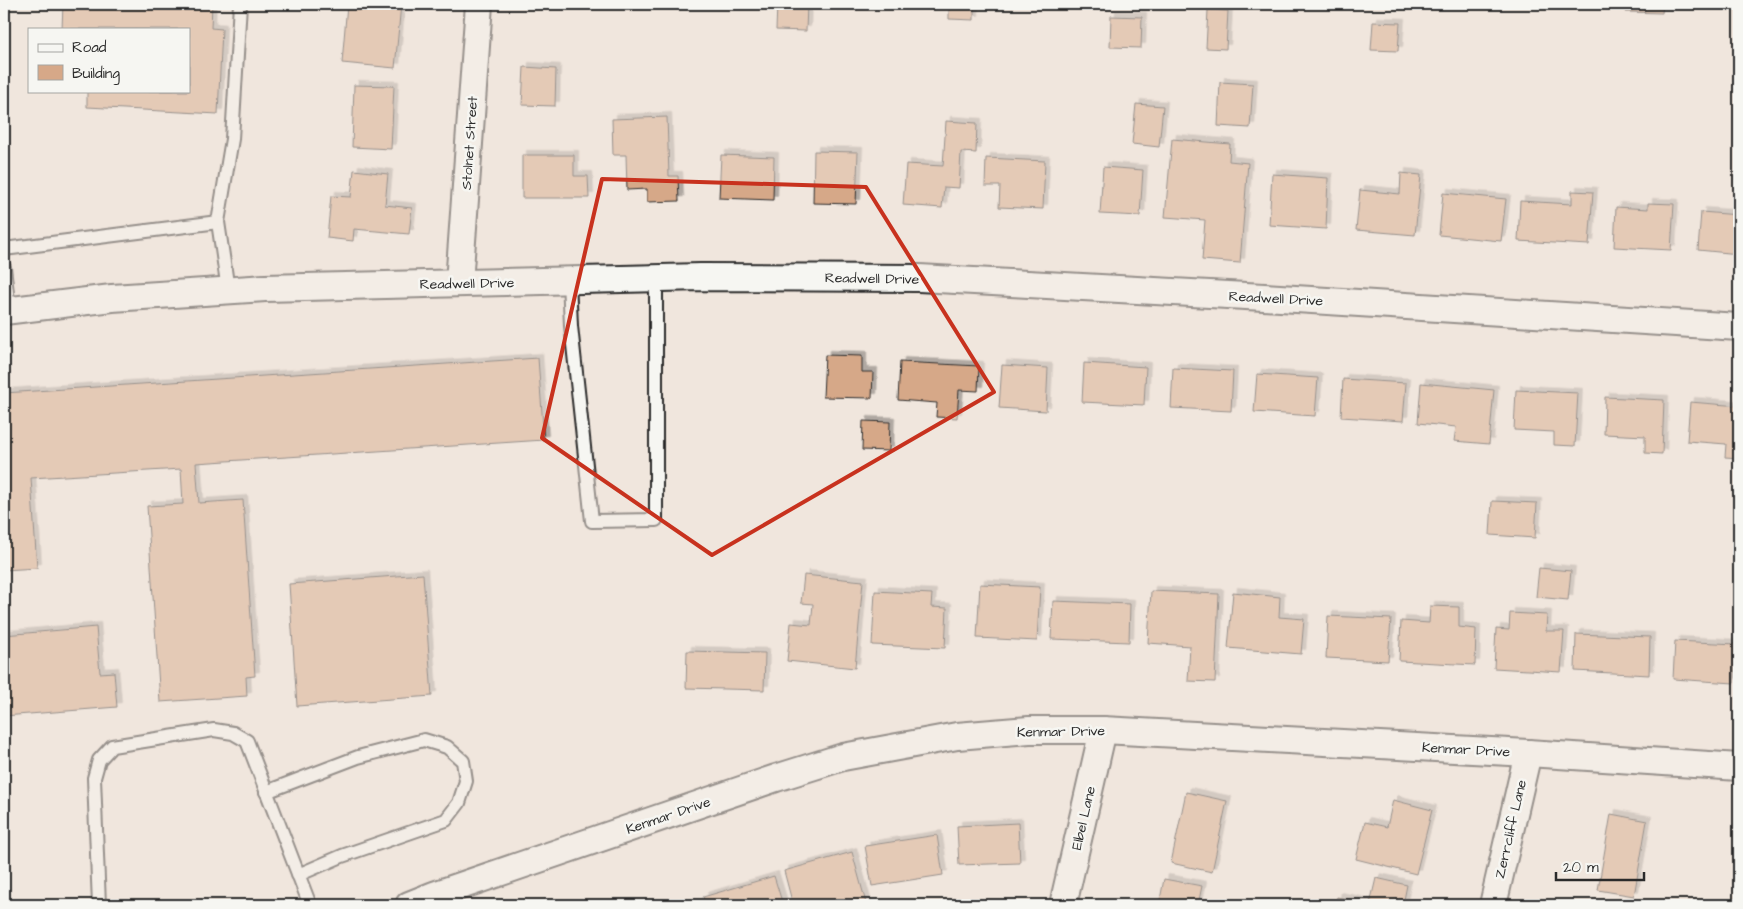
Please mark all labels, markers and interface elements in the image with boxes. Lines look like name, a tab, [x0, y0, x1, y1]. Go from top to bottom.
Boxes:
legend	[28, 28, 190, 92]
text: Road	[72, 37, 107, 58]
text: Building	[72, 63, 120, 85]
street label: Stolnet Street	[457, 95, 483, 191]
street label: Readwell Drive	[825, 268, 920, 290]
street label: Readwell Drive	[420, 273, 515, 295]
street label: Readwell Drive	[1228, 287, 1324, 311]
street label: Kenmar Drive	[1017, 721, 1106, 743]
street label: Kenmar Drive	[1421, 738, 1511, 762]
street label: Zerrcliff Lane	[1490, 777, 1532, 881]
street label: Elbel Lane	[1067, 784, 1101, 852]
street label: Kenmar Drive	[623, 792, 714, 840]
scale bar	[1556, 849, 1643, 881]
text: 20 m	[1563, 857, 1599, 878]

